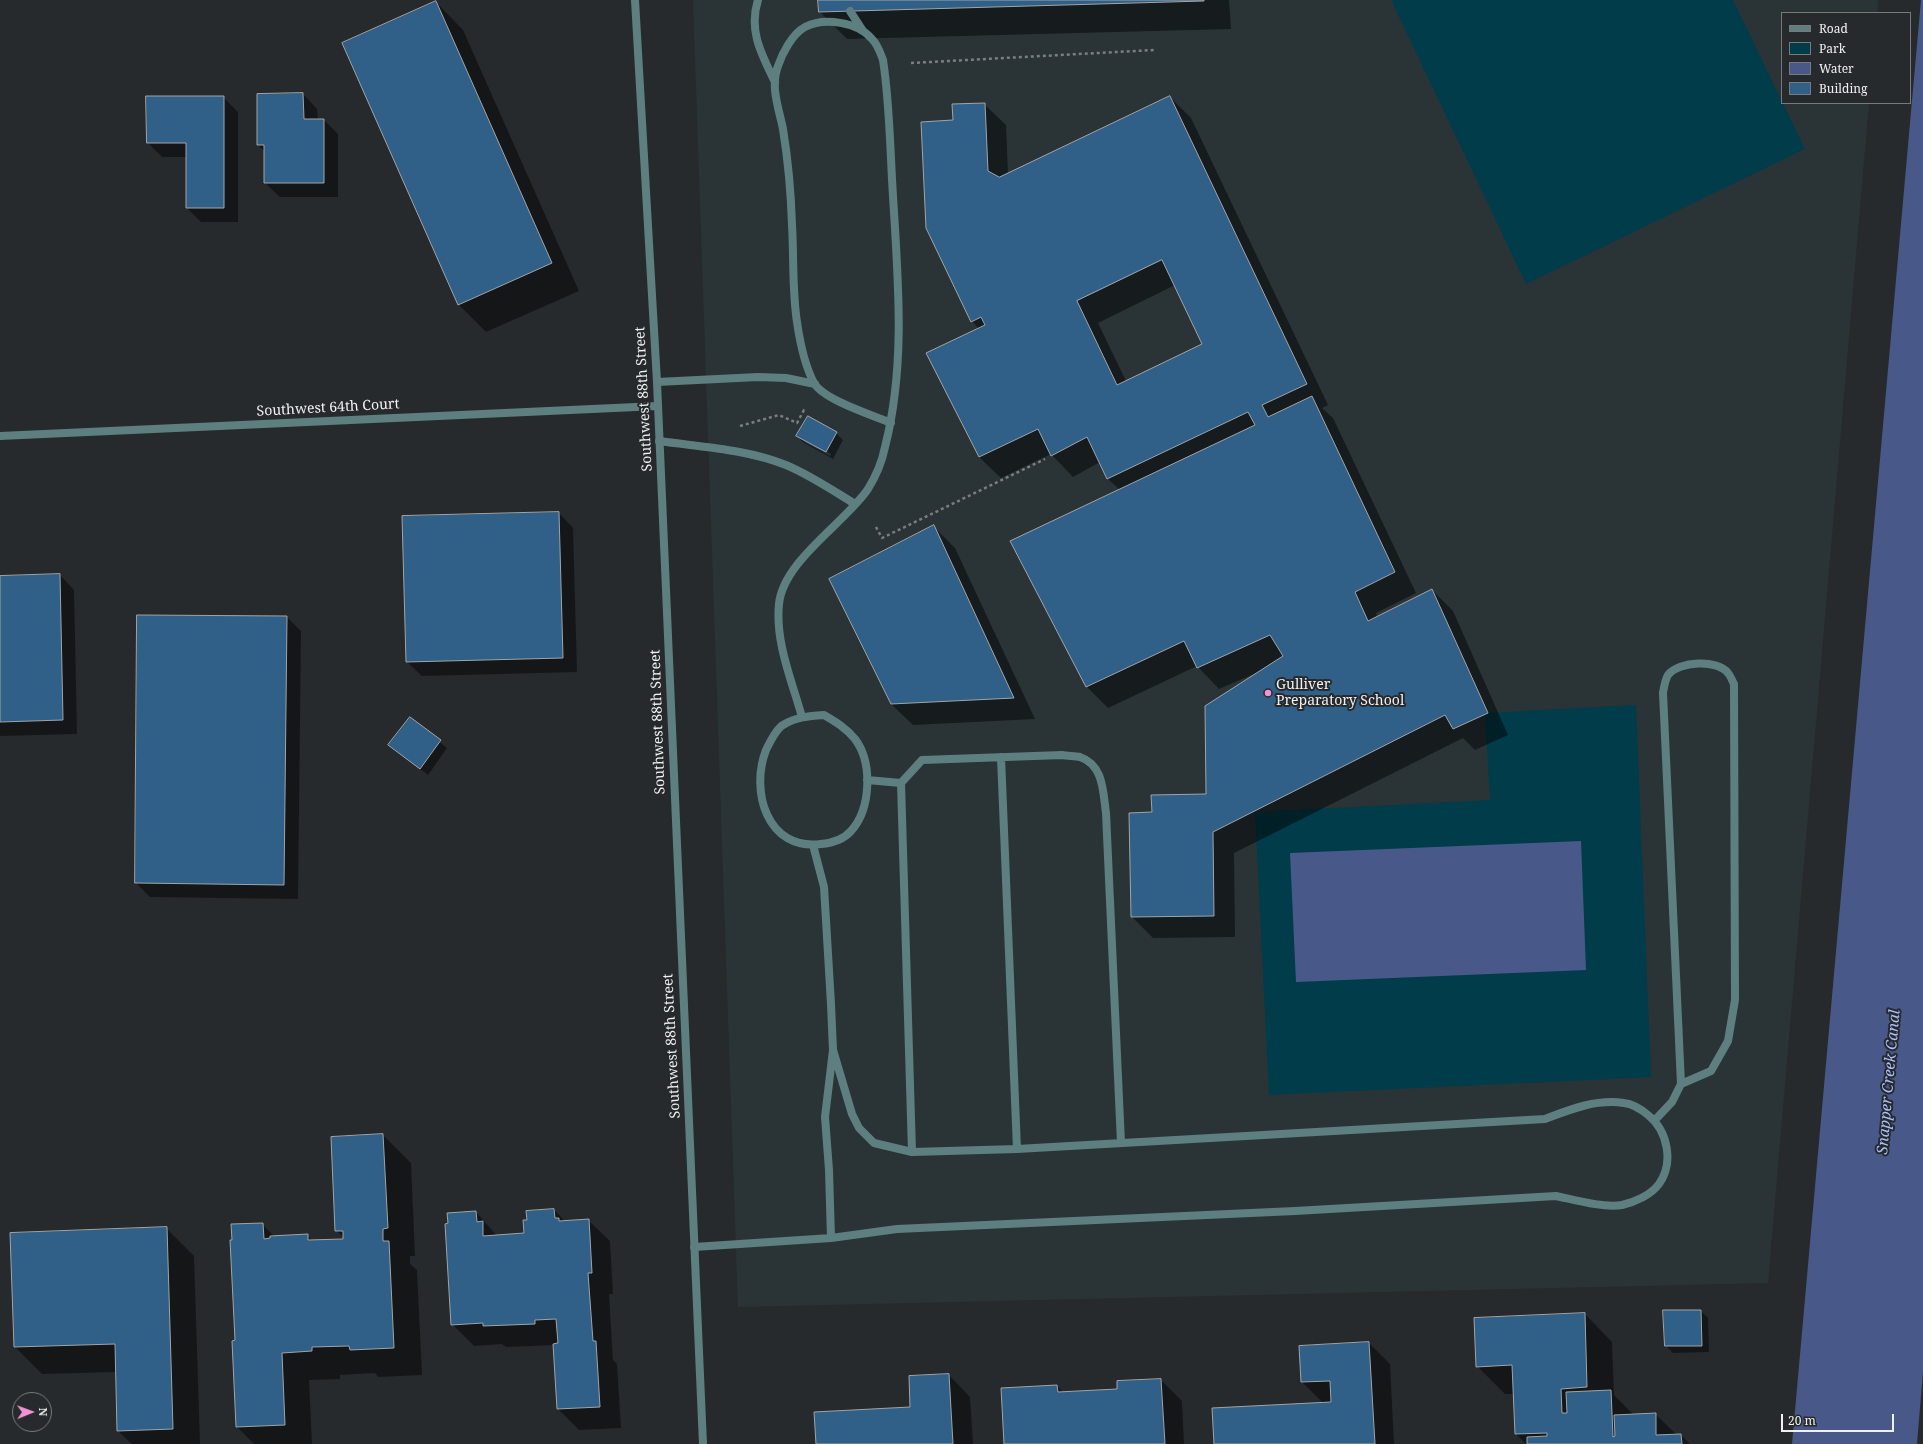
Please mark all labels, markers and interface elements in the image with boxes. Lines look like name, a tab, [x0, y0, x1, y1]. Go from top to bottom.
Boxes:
legend	[1781, 12, 1911, 104]
text: Road	[1819, 20, 1848, 37]
text: Park	[1819, 40, 1846, 57]
text: Water	[1819, 60, 1854, 77]
text: Building	[1819, 80, 1867, 97]
street label: Southwest 88th Street	[632, 326, 656, 472]
street label: Southwest 64th Court	[256, 396, 400, 420]
street label: Southwest 88th Street	[647, 649, 669, 795]
place label: Gulliver Preparatory School	[1276, 677, 1404, 710]
marker: Gulliver Preparatory School	[1263, 688, 1273, 698]
street label: Southwest 88th Street	[660, 973, 684, 1119]
water label: Snapper Creek Canal	[1874, 1009, 1904, 1155]
north arrow	[12, 1392, 52, 1432]
scale bar	[1783, 1406, 1896, 1432]
text: N	[36, 1407, 51, 1416]
text: 20 m	[1788, 1412, 1816, 1429]

